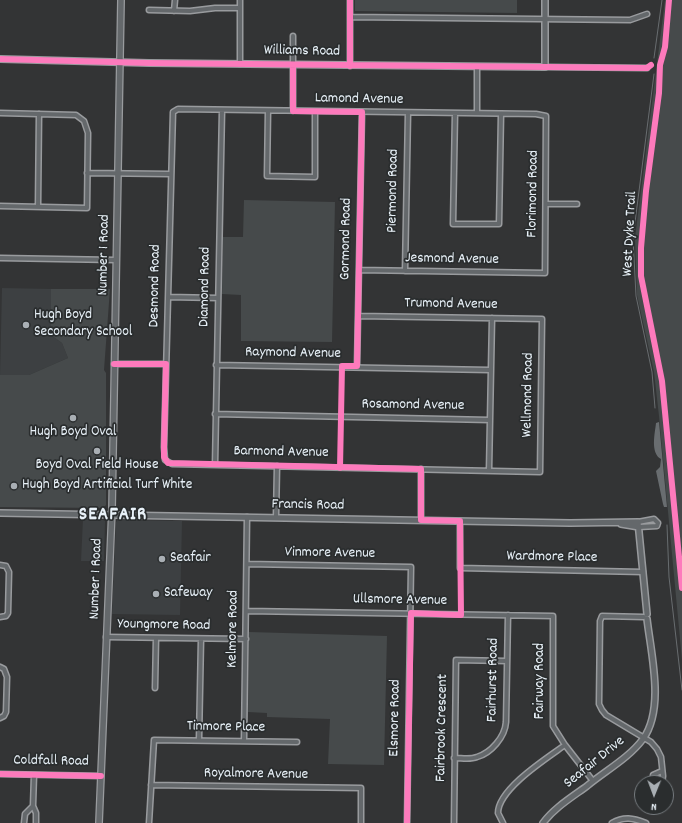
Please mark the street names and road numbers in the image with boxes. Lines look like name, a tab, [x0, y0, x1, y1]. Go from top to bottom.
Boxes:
street label: Williams Road	[264, 42, 340, 62]
street label: Lamond Avenue	[315, 90, 403, 110]
street label: Piermond Road	[384, 149, 404, 233]
street label: Florimond Road	[524, 150, 544, 238]
street label: West Dyke Trail	[620, 191, 642, 277]
street label: Gormond Road	[337, 198, 357, 280]
street label: Number 1 Road	[95, 214, 115, 296]
street label: Desmond Road	[146, 244, 166, 328]
street label: Diamond Road	[196, 247, 216, 327]
street label: Jesmond Avenue	[405, 250, 499, 270]
street label: Trumond Avenue	[404, 295, 498, 315]
street label: Raymond Avenue	[245, 344, 341, 364]
street label: Wellmond Road	[519, 352, 539, 438]
street label: Rosamond Avenue	[361, 396, 465, 416]
street label: Barmond Avenue	[233, 443, 329, 463]
street label: Francis Road	[271, 496, 345, 516]
street label: Number 1 Road	[87, 538, 107, 620]
street label: Vinmore Avenue	[285, 544, 375, 564]
street label: Wardmore Place	[506, 548, 598, 568]
street label: Kelmore Road	[224, 590, 244, 668]
street label: Ullsmore Avenue	[353, 591, 447, 611]
street label: Youngmore Road	[117, 616, 211, 636]
street label: Fairhurst Road	[484, 638, 504, 722]
street label: Fairway Road	[532, 643, 550, 719]
street label: Fairbrook Crescent	[433, 674, 453, 782]
street label: Elsmore Road	[386, 679, 406, 757]
street label: Tinmore Place	[187, 718, 265, 738]
street label: Seafair Drive	[561, 733, 629, 793]
street label: Coldfall Road	[13, 752, 89, 772]
street label: Royalmore Avenue	[204, 765, 308, 785]

